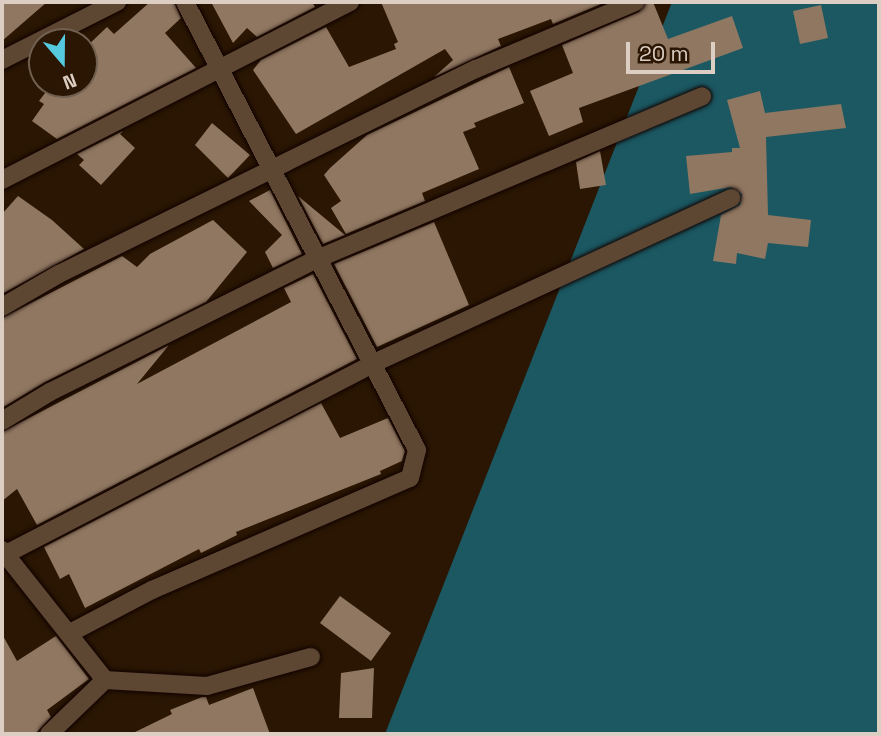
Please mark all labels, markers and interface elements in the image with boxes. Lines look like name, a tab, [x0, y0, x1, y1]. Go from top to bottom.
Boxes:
north arrow	[28, 28, 98, 98]
scale bar	[629, 28, 718, 72]
text: 20 m	[639, 40, 689, 67]
text: N	[59, 67, 80, 95]

